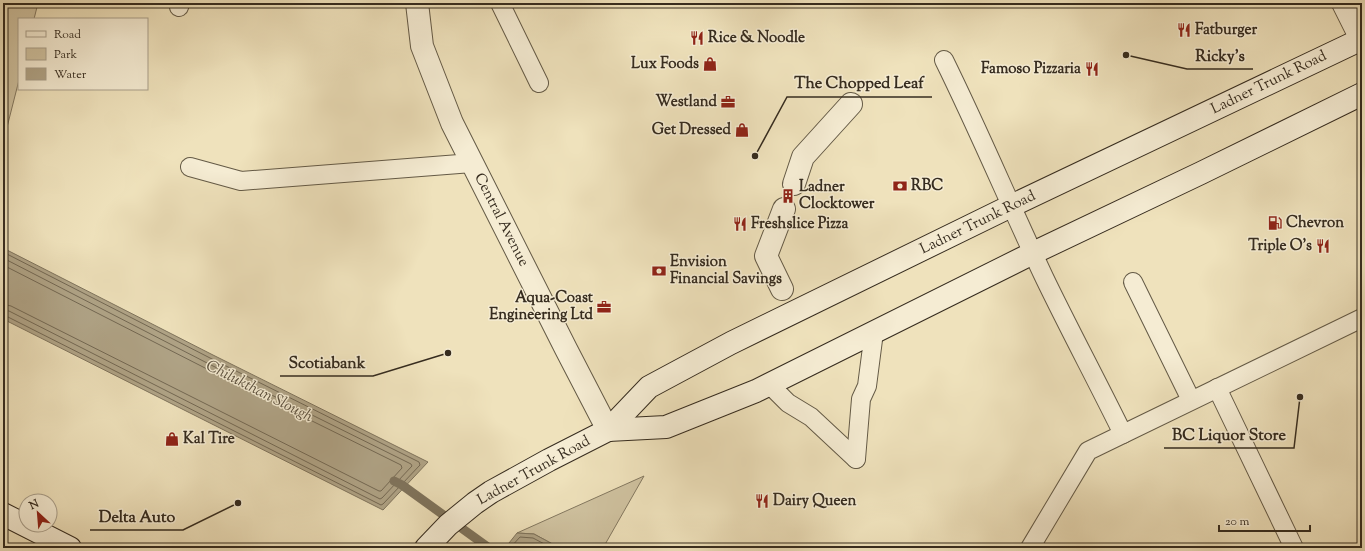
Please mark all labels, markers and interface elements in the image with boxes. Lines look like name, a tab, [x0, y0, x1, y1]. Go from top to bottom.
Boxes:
legend	[18, 18, 148, 90]
place label: Fatburger	[1195, 20, 1258, 41]
restaurant icon: Fatburger	[1176, 22, 1192, 38]
text: Road	[54, 26, 81, 44]
place label: Rice & Noodle	[708, 28, 805, 49]
restaurant icon: Rice & Noodle	[689, 30, 705, 46]
callout: Ricky's	[1187, 41, 1253, 69]
text: Park	[54, 46, 77, 64]
text: Ricky's	[1195, 46, 1245, 69]
street label: Ladner Trunk Road	[1208, 46, 1331, 120]
place label: Lux Foods	[631, 54, 699, 75]
shop icon: Lux Foods	[702, 56, 718, 72]
place label: Famoso Pizzaria	[981, 59, 1081, 80]
restaurant icon: Famoso Pizzaria	[1084, 61, 1100, 77]
text: Water	[54, 66, 87, 84]
callout: The Chopped Leaf	[787, 69, 932, 97]
text: The Chopped Leaf	[794, 73, 925, 96]
place label: Westland	[655, 92, 718, 113]
office icon: Westland	[720, 94, 736, 110]
place label: Get Dressed	[652, 120, 732, 141]
shop icon: Get Dressed	[734, 122, 750, 138]
street label: Central Avenue	[468, 170, 534, 270]
place label: RBC	[911, 176, 943, 197]
place label: Ladner Clocktower	[799, 177, 875, 215]
bank icon: RBC	[892, 178, 908, 194]
street label: Ladner Trunk Road	[917, 186, 1040, 260]
building icon: Ladner Clocktower	[780, 188, 796, 204]
place label: Chevron	[1286, 213, 1344, 234]
place label: Freshslice Pizza	[751, 214, 848, 235]
fuel station icon: Chevron	[1267, 215, 1283, 231]
restaurant icon: Freshslice Pizza	[732, 216, 748, 232]
place label: Triple O's	[1248, 236, 1312, 257]
restaurant icon: Triple O's	[1315, 238, 1331, 254]
place label: Envision Financial Savings	[670, 252, 782, 290]
bank icon: Envision Financial Savings	[651, 263, 667, 279]
place label: Aqua-Coast Engineering Ltd	[489, 288, 594, 326]
office icon: Aqua-Coast Engineering Ltd	[596, 299, 612, 315]
callout: Scotiabank	[280, 348, 373, 376]
text: Scotiabank	[289, 353, 366, 376]
water label: Chilukthan Slough	[201, 355, 317, 429]
callout: BC Liquor Store	[1164, 420, 1294, 448]
text: BC Liquor Store	[1172, 425, 1286, 448]
place label: Kal Tire	[183, 429, 235, 450]
shop icon: Kal Tire	[164, 431, 180, 447]
street label: Ladner Trunk Road	[474, 431, 595, 511]
place label: Dairy Queen	[773, 491, 856, 512]
north arrow	[18, 493, 58, 533]
restaurant icon: Dairy Queen	[754, 493, 770, 509]
text: N	[26, 496, 42, 514]
callout: Delta Auto	[90, 502, 183, 530]
text: Delta Auto	[99, 507, 175, 530]
scale bar	[1219, 507, 1310, 533]
text: 20 m	[1225, 513, 1250, 531]

